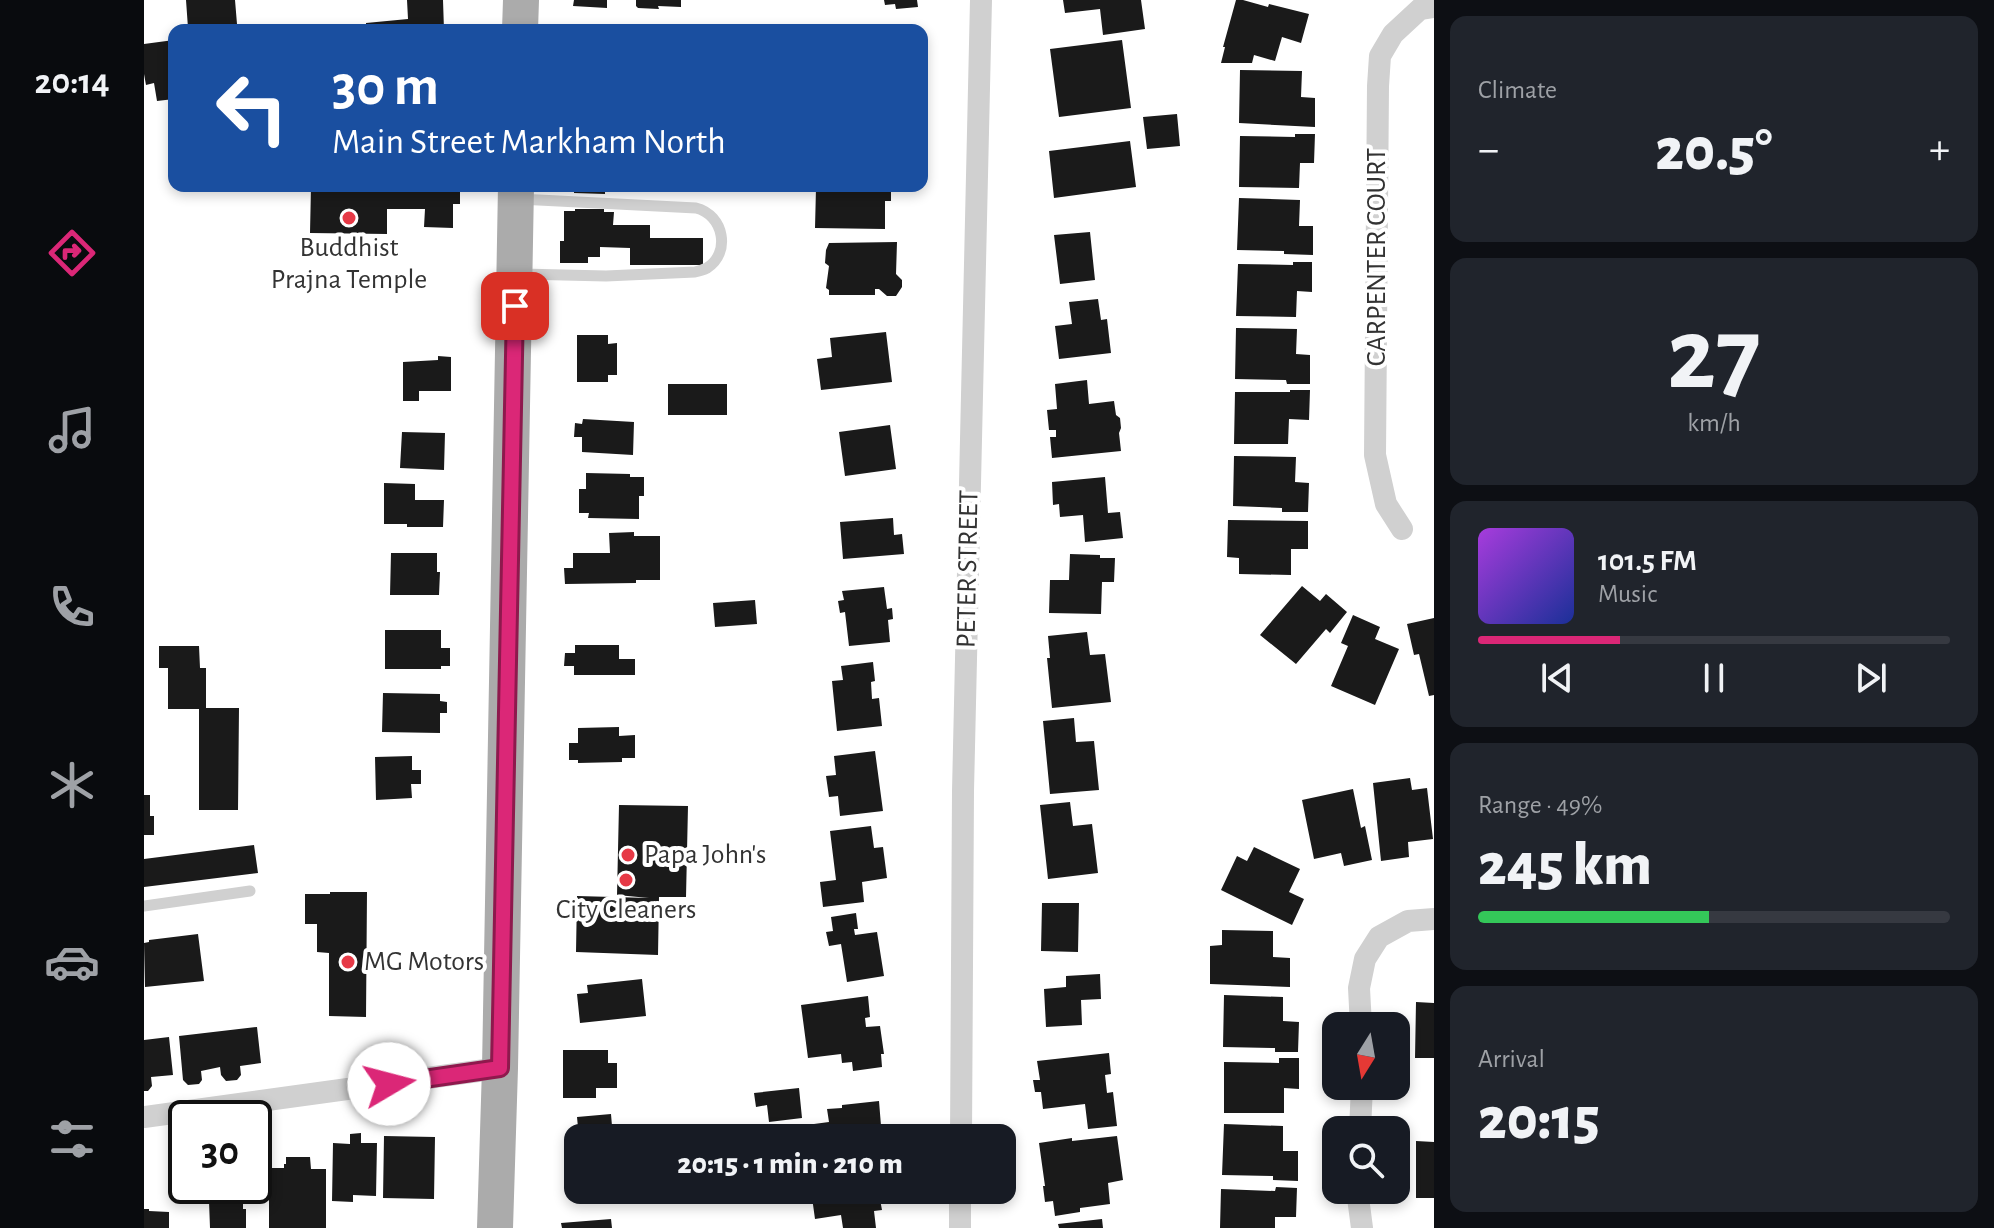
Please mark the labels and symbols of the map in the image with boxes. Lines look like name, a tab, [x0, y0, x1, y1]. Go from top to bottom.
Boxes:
street label: CARPENTER COURT	[1363, 147, 1391, 366]
marker: Buddhist Prajna Temple	[340, 209, 358, 227]
place label: Buddhist Prajna Temple	[271, 234, 427, 294]
pin	[481, 272, 549, 340]
street label: PETER STREET	[953, 489, 983, 648]
place label: Papa John's	[644, 841, 766, 869]
marker: Papa John's	[619, 846, 637, 864]
marker: City Cleaners	[617, 871, 635, 889]
place label: City Cleaners	[556, 896, 696, 924]
place label: MG Motors	[364, 948, 484, 976]
marker: MG Motors	[339, 953, 357, 971]
north arrow	[1322, 1012, 1410, 1100]
position arrow	[347, 1042, 431, 1126]
speed limit sign: 30	[168, 1100, 272, 1204]

